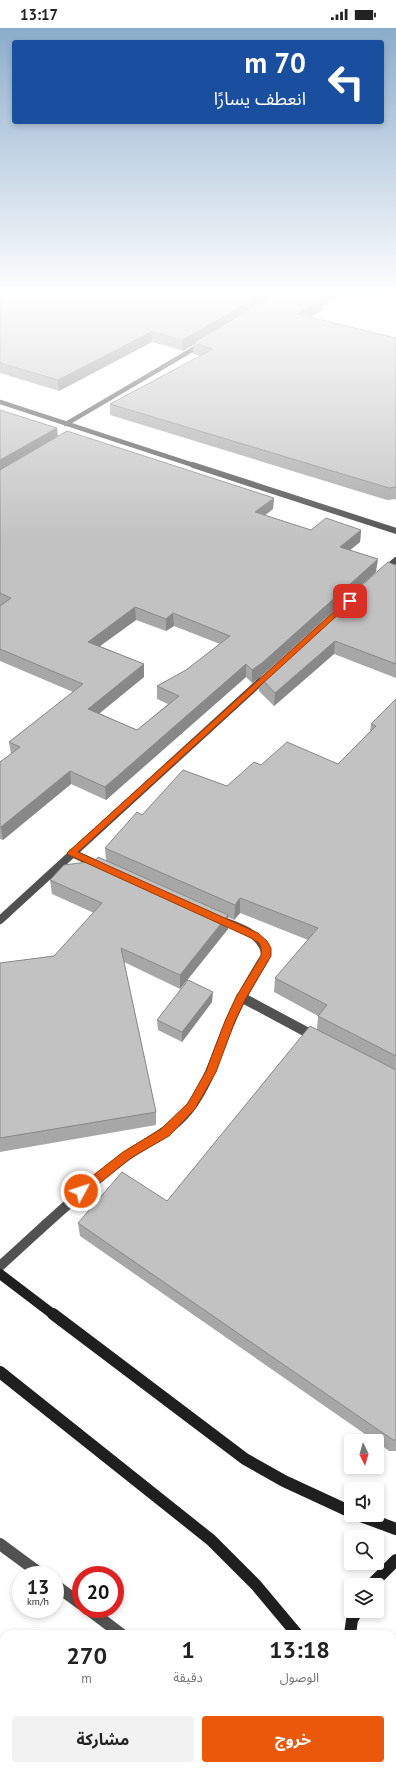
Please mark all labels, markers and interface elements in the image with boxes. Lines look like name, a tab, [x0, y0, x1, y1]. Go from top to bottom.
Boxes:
text: 13:17	[20, 5, 58, 24]
text: 70 m	[245, 44, 306, 81]
icon: left	[320, 56, 372, 108]
text: انعطف يسارًا	[214, 87, 306, 110]
pin	[333, 584, 367, 618]
icon: arrive	[339, 590, 361, 612]
position arrow	[60, 1170, 102, 1212]
north arrow	[344, 1434, 384, 1474]
map controls	[344, 1434, 384, 1618]
button: sound	[344, 1482, 384, 1522]
button: search	[344, 1530, 384, 1570]
speed limit sign: 20	[72, 1566, 124, 1618]
text: 13	[27, 1574, 49, 1600]
button: layers	[344, 1578, 384, 1618]
text: km/h	[27, 1595, 49, 1608]
text: 1	[181, 1634, 195, 1665]
text: 13:18	[269, 1634, 330, 1665]
text: 270	[66, 1640, 107, 1671]
text: دقيقة	[173, 1669, 203, 1686]
text: الوصول	[280, 1669, 319, 1686]
text: m	[81, 1670, 92, 1687]
button: مشاركة	[12, 1716, 194, 1762]
button: خروج	[202, 1716, 384, 1762]

